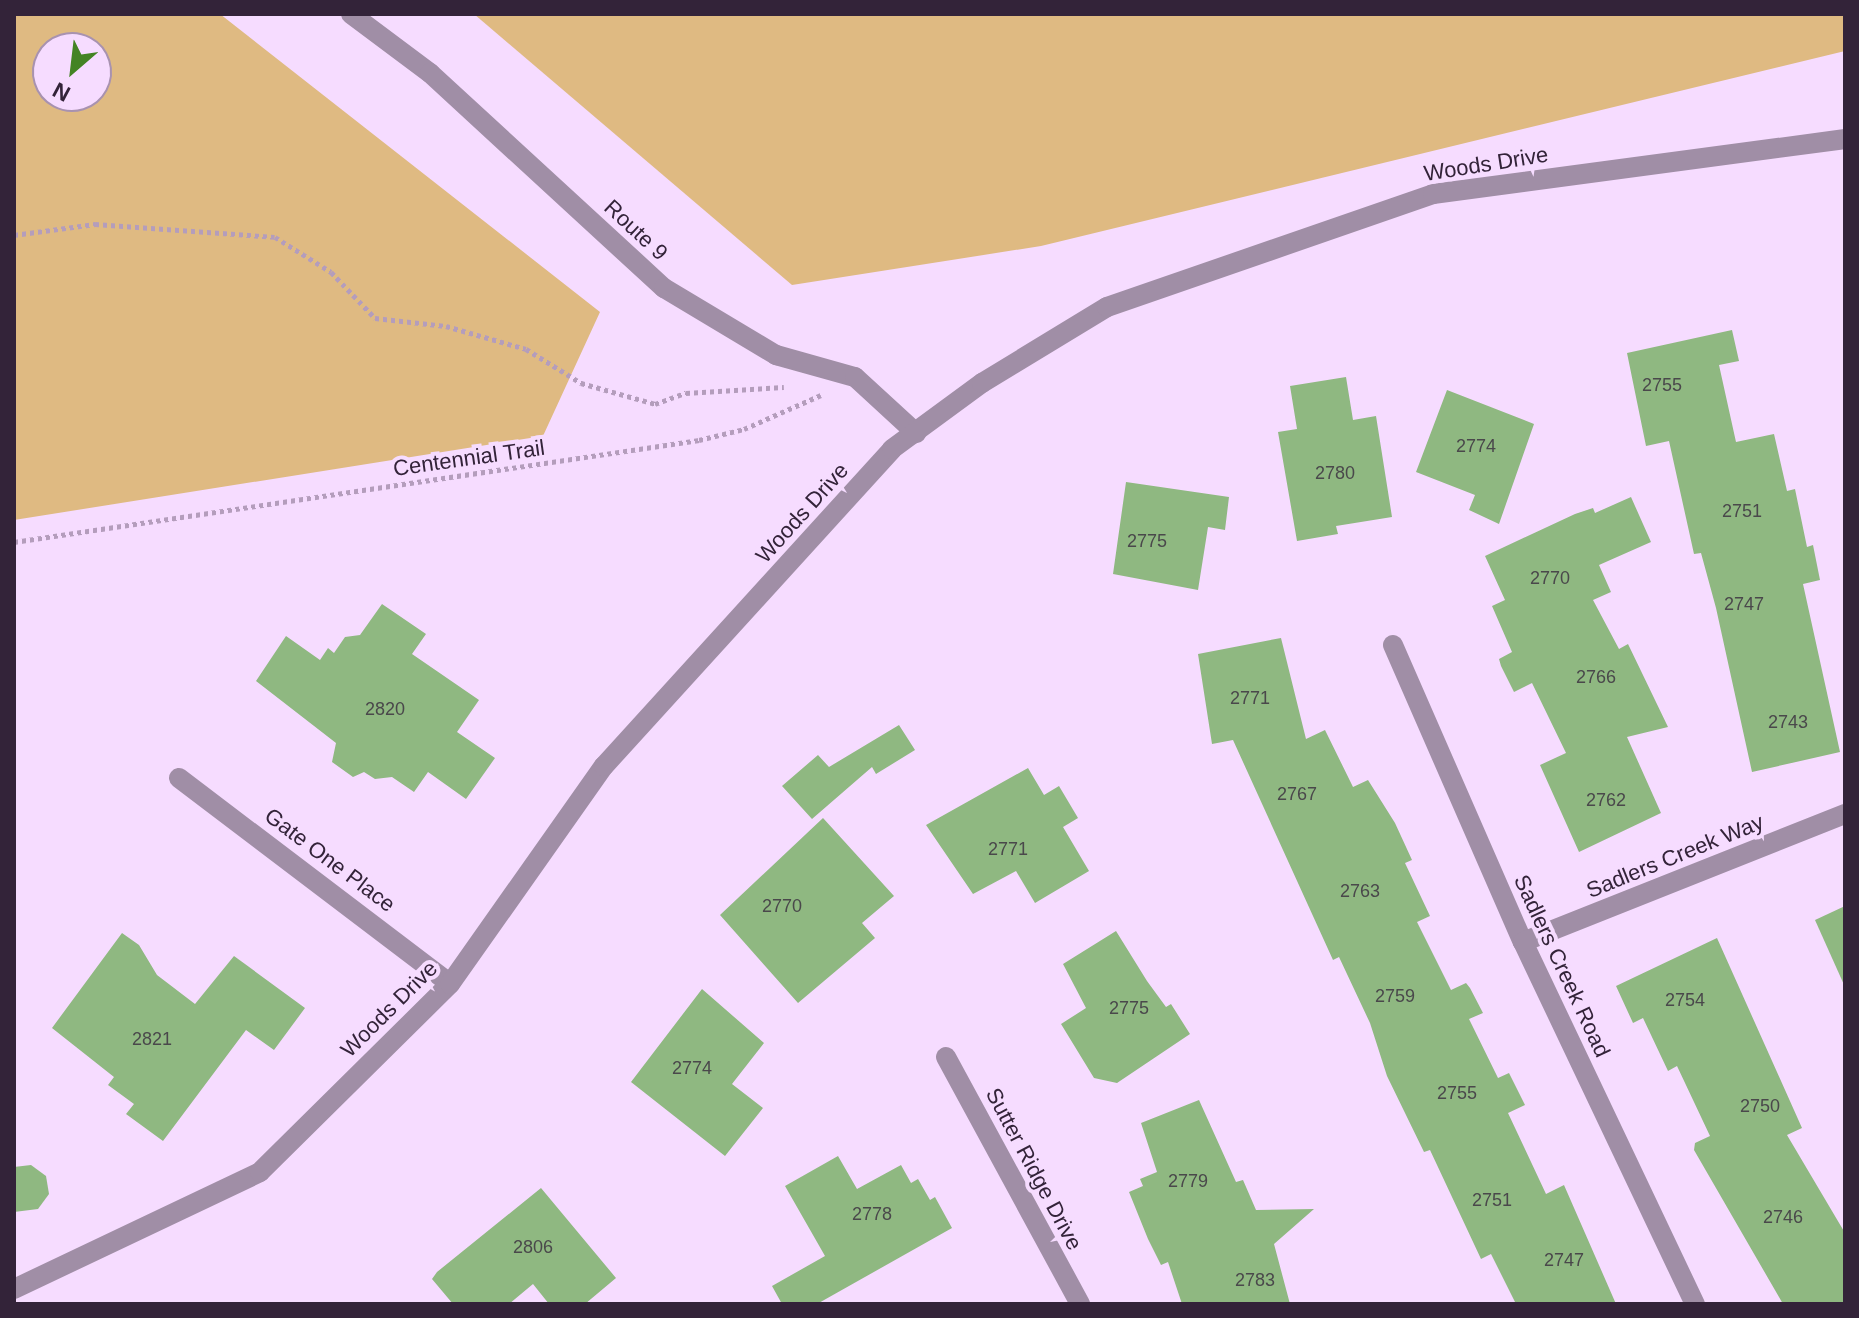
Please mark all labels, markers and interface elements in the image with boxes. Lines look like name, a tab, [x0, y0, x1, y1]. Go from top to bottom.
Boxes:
north arrow	[32, 32, 112, 112]
text: N	[49, 77, 74, 107]
street label: Woods Drive	[1422, 141, 1550, 187]
street label: Route 9	[599, 194, 673, 266]
house number: 2755	[1642, 374, 1682, 396]
street label: Centennial Trail	[391, 434, 547, 482]
house number: 2774	[1456, 435, 1496, 457]
street label: Woods Drive	[750, 458, 854, 568]
house number: 2780	[1315, 462, 1355, 484]
house number: 2751	[1722, 500, 1762, 522]
house number: 2775	[1127, 530, 1167, 552]
house number: 2770	[1530, 567, 1570, 589]
house number: 2747	[1724, 593, 1764, 615]
house number: 2766	[1576, 666, 1616, 688]
house number: 2771	[1230, 687, 1270, 709]
house number: 2820	[365, 698, 405, 720]
house number: 2743	[1768, 711, 1808, 733]
house number: 2767	[1277, 783, 1317, 805]
house number: 2762	[1586, 789, 1626, 811]
street label: Gate One Place	[260, 802, 400, 918]
street label: Sadlers Creek Way	[1583, 808, 1767, 904]
house number: 2771	[988, 838, 1028, 860]
street label: Sadlers Creek Road	[1508, 871, 1616, 1061]
house number: 2763	[1340, 880, 1380, 902]
house number: 2770	[762, 895, 802, 917]
street label: Woods Drive	[335, 955, 443, 1063]
house number: 2759	[1375, 985, 1415, 1007]
house number: 2754	[1665, 989, 1705, 1011]
house number: 2775	[1109, 997, 1149, 1019]
house number: 2821	[132, 1028, 172, 1050]
house number: 2774	[672, 1057, 712, 1079]
house number: 2755	[1437, 1082, 1477, 1104]
street label: Sutter Ridge Drive	[980, 1083, 1088, 1255]
house number: 2750	[1740, 1095, 1780, 1117]
house number: 2779	[1168, 1170, 1208, 1192]
house number: 2751	[1472, 1189, 1512, 1211]
house number: 2778	[852, 1203, 892, 1225]
house number: 2746	[1763, 1206, 1803, 1228]
house number: 2806	[513, 1236, 553, 1258]
house number: 2747	[1544, 1249, 1584, 1271]
house number: 2783	[1235, 1269, 1275, 1291]

